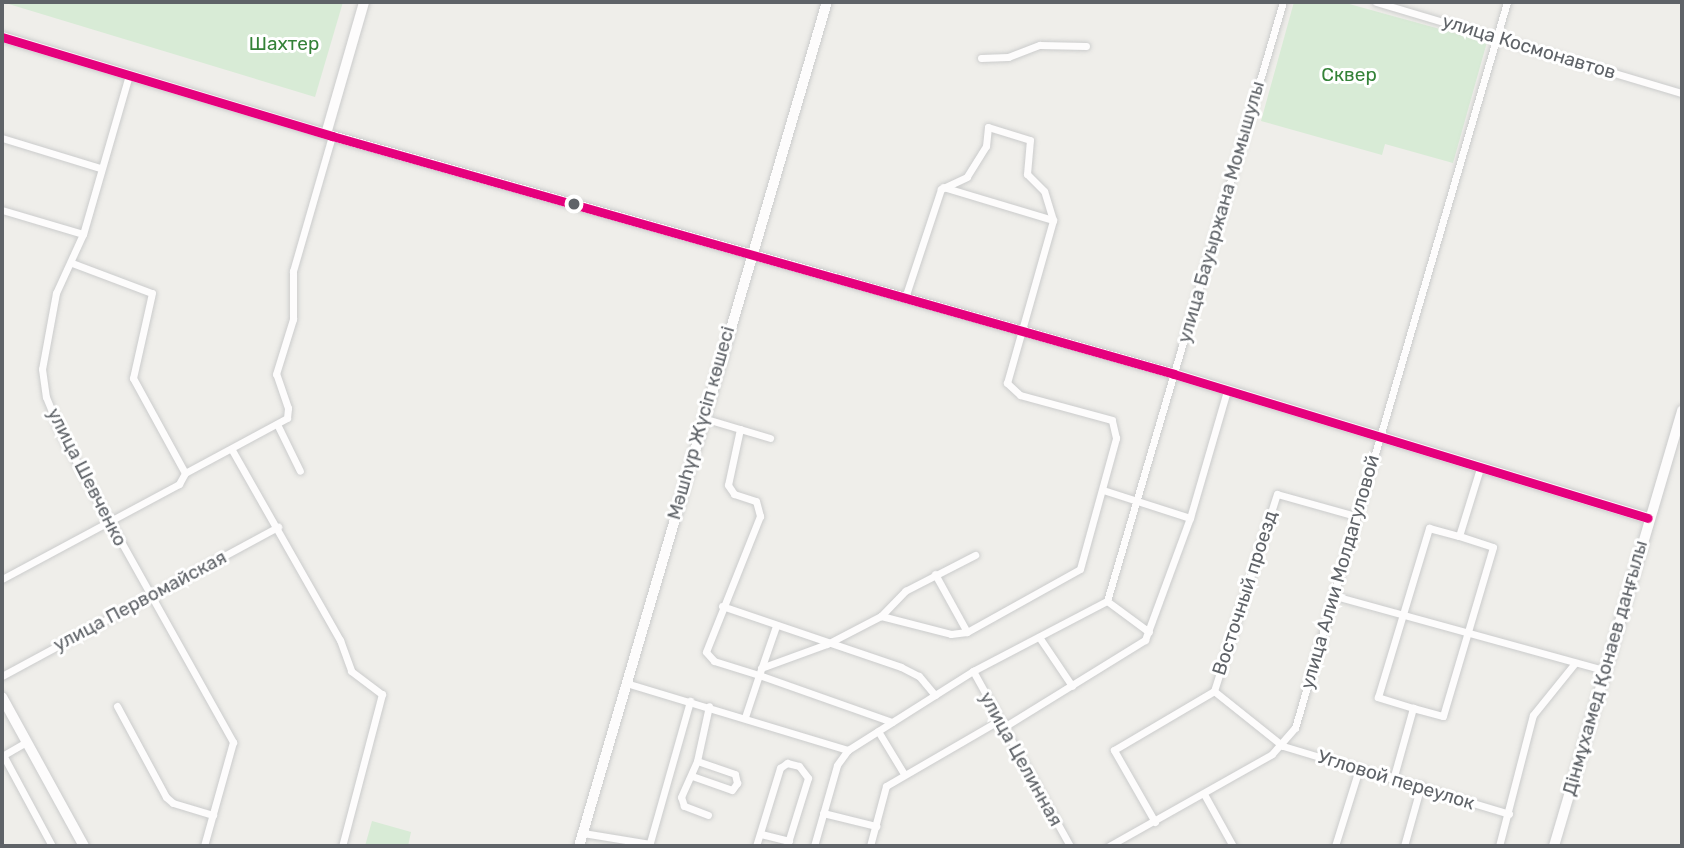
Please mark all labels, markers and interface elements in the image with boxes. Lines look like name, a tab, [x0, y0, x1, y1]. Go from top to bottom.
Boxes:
street label: улица Космонавтов	[1440, 10, 1618, 84]
park label: Шахтер	[249, 33, 319, 55]
park label: Сквер	[1321, 64, 1377, 86]
street label: улица Бауыржана Момышулы	[1173, 79, 1269, 345]
unlabelled marker	[567, 197, 581, 211]
street label: Мәшһүр Жүсіп көшесі	[662, 324, 740, 522]
street label: улица Шевченко	[42, 404, 132, 550]
street label: улица Алии Молдагуловой	[1296, 452, 1384, 692]
street label: Восточный проезд	[1208, 508, 1282, 678]
street label: Дінмұхамед Қонаев даңғылы	[1558, 538, 1652, 798]
street label: улица Первомайская	[49, 546, 231, 656]
street label: улица Целинная	[975, 688, 1067, 830]
street label: Угловой переулок	[1315, 745, 1477, 815]

